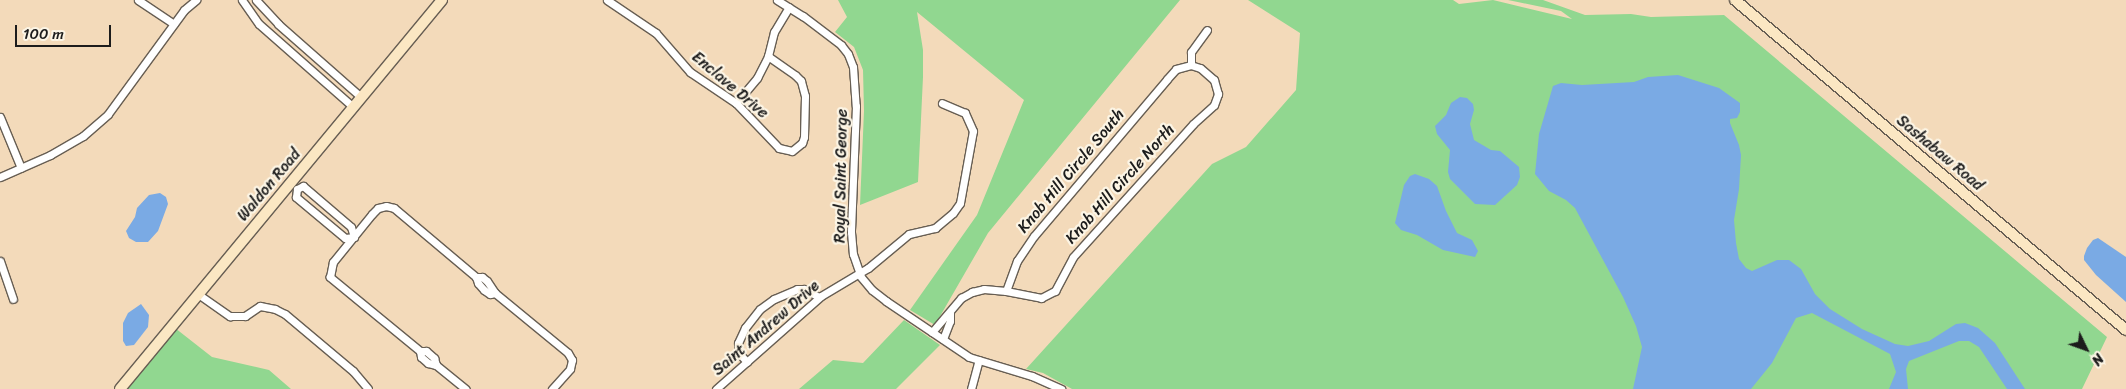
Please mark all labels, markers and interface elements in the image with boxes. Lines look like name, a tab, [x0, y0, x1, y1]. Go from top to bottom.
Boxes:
scale bar	[18, 15, 114, 47]
text: 100 m	[23, 21, 64, 47]
street label: Enclave Drive	[688, 47, 772, 123]
street label: Knob Hill Circle South	[1013, 105, 1129, 237]
street label: Royal Saint George	[830, 109, 852, 243]
street label: Sashabaw Road	[1892, 111, 1988, 195]
street label: Knob Hill Circle North	[1061, 120, 1179, 248]
street label: Waldon Road	[233, 145, 305, 225]
street label: Saint Andrew Drive	[708, 276, 824, 380]
north arrow	[2061, 324, 2111, 374]
text: N	[2085, 347, 2110, 371]

